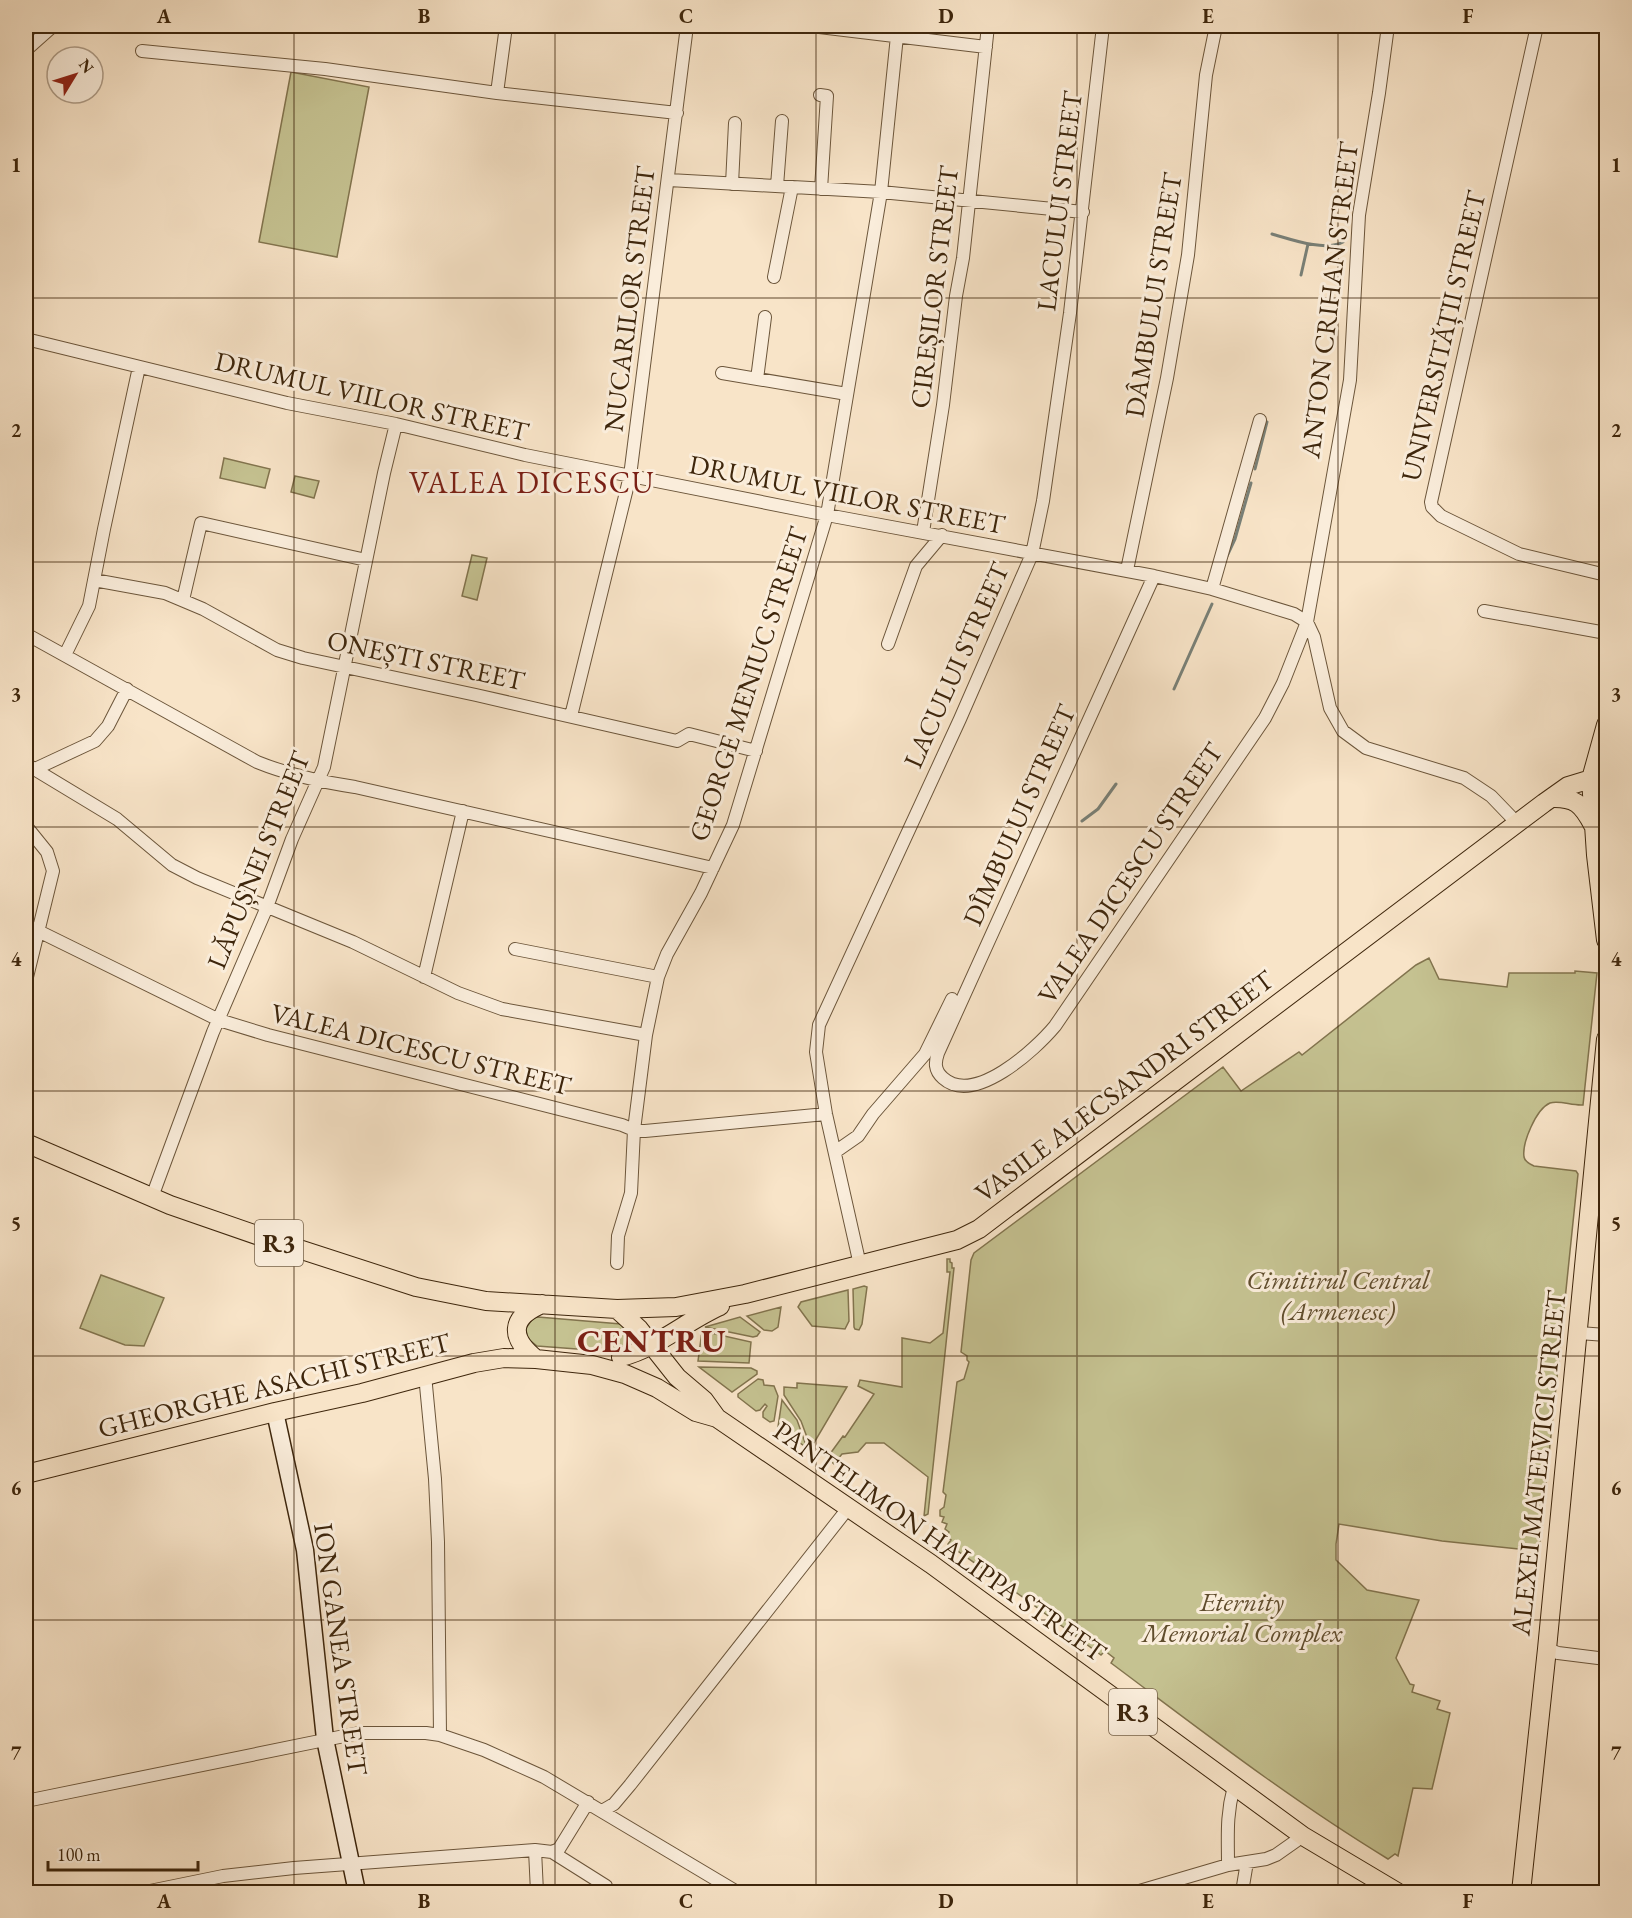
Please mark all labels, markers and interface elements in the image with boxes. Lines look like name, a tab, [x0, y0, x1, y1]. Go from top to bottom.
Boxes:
text: A	[156, 3, 172, 29]
text: B	[418, 3, 430, 29]
text: C	[679, 3, 693, 29]
text: D	[938, 3, 954, 29]
text: E	[1202, 3, 1214, 29]
text: F	[1463, 3, 1474, 29]
north arrow	[45, 45, 105, 105]
text: N	[74, 55, 99, 78]
street label: LACULUI STREET	[1028, 88, 1090, 313]
street label: ANTON CRIHAN STREET	[1292, 139, 1366, 461]
text: 1	[11, 152, 21, 178]
text: 1	[1611, 152, 1621, 178]
street label: NUCARILOR STREET	[595, 163, 663, 434]
street label: CIREȘILOR STREET	[902, 163, 966, 410]
street label: DÂMBULUI STREET	[1116, 169, 1190, 420]
street label: UNIVERSITĂȚII STREET	[1393, 186, 1494, 485]
street label: DRUMUL VIILOR STREET	[212, 343, 533, 449]
text: 2	[11, 417, 22, 443]
text: 2	[1611, 417, 1622, 443]
street label: DRUMUL VIILOR STREET	[686, 446, 1009, 542]
district label: VALEA DICESCU	[409, 463, 655, 502]
street label: GEORGE MENIUC STREET	[681, 522, 816, 845]
street label: LACULUI STREET	[895, 556, 1017, 773]
street label: ONEȘTI STREET	[324, 622, 529, 698]
text: 3	[11, 681, 21, 707]
text: 3	[1611, 681, 1621, 707]
street label: DÎMBULUI STREET	[955, 698, 1084, 931]
street label: VALEA DICESCU STREET	[1029, 735, 1231, 1010]
street label: LĂPUȘNEI STREET	[198, 745, 318, 974]
text: 4	[11, 946, 22, 972]
text: 4	[1611, 946, 1622, 972]
street label: VASILE ALECSANDRI STREET	[967, 961, 1281, 1210]
street label: VALEA DICESCU STREET	[267, 995, 575, 1103]
text: 5	[11, 1210, 21, 1236]
text: 5	[1611, 1210, 1621, 1236]
road number: R3	[255, 1220, 303, 1266]
park label: Cimitirul Central (Armenesc)	[1246, 1262, 1431, 1328]
street label: ALEXEI MATEEVICI STREET	[1502, 1288, 1574, 1638]
district label: CENTRU	[577, 1319, 727, 1362]
street label: GHEORGHE ASACHI STREET	[94, 1324, 455, 1446]
street label: PANTELIMON HALIPPA STREET	[767, 1413, 1114, 1670]
text: 6	[11, 1475, 22, 1501]
text: 6	[1611, 1475, 1622, 1501]
street label: ION GANEA STREET	[306, 1521, 376, 1778]
park label: Eternity Memorial Complex	[1140, 1584, 1343, 1650]
road number: R3	[1109, 1689, 1157, 1735]
text: 7	[11, 1740, 22, 1766]
text: 7	[1611, 1740, 1622, 1766]
scale bar	[48, 1834, 198, 1872]
text: 100 m	[57, 1843, 101, 1866]
text: A	[156, 1888, 172, 1914]
text: B	[418, 1888, 430, 1914]
text: C	[679, 1888, 693, 1914]
text: D	[938, 1888, 954, 1914]
text: E	[1202, 1888, 1214, 1914]
text: F	[1463, 1888, 1474, 1914]

